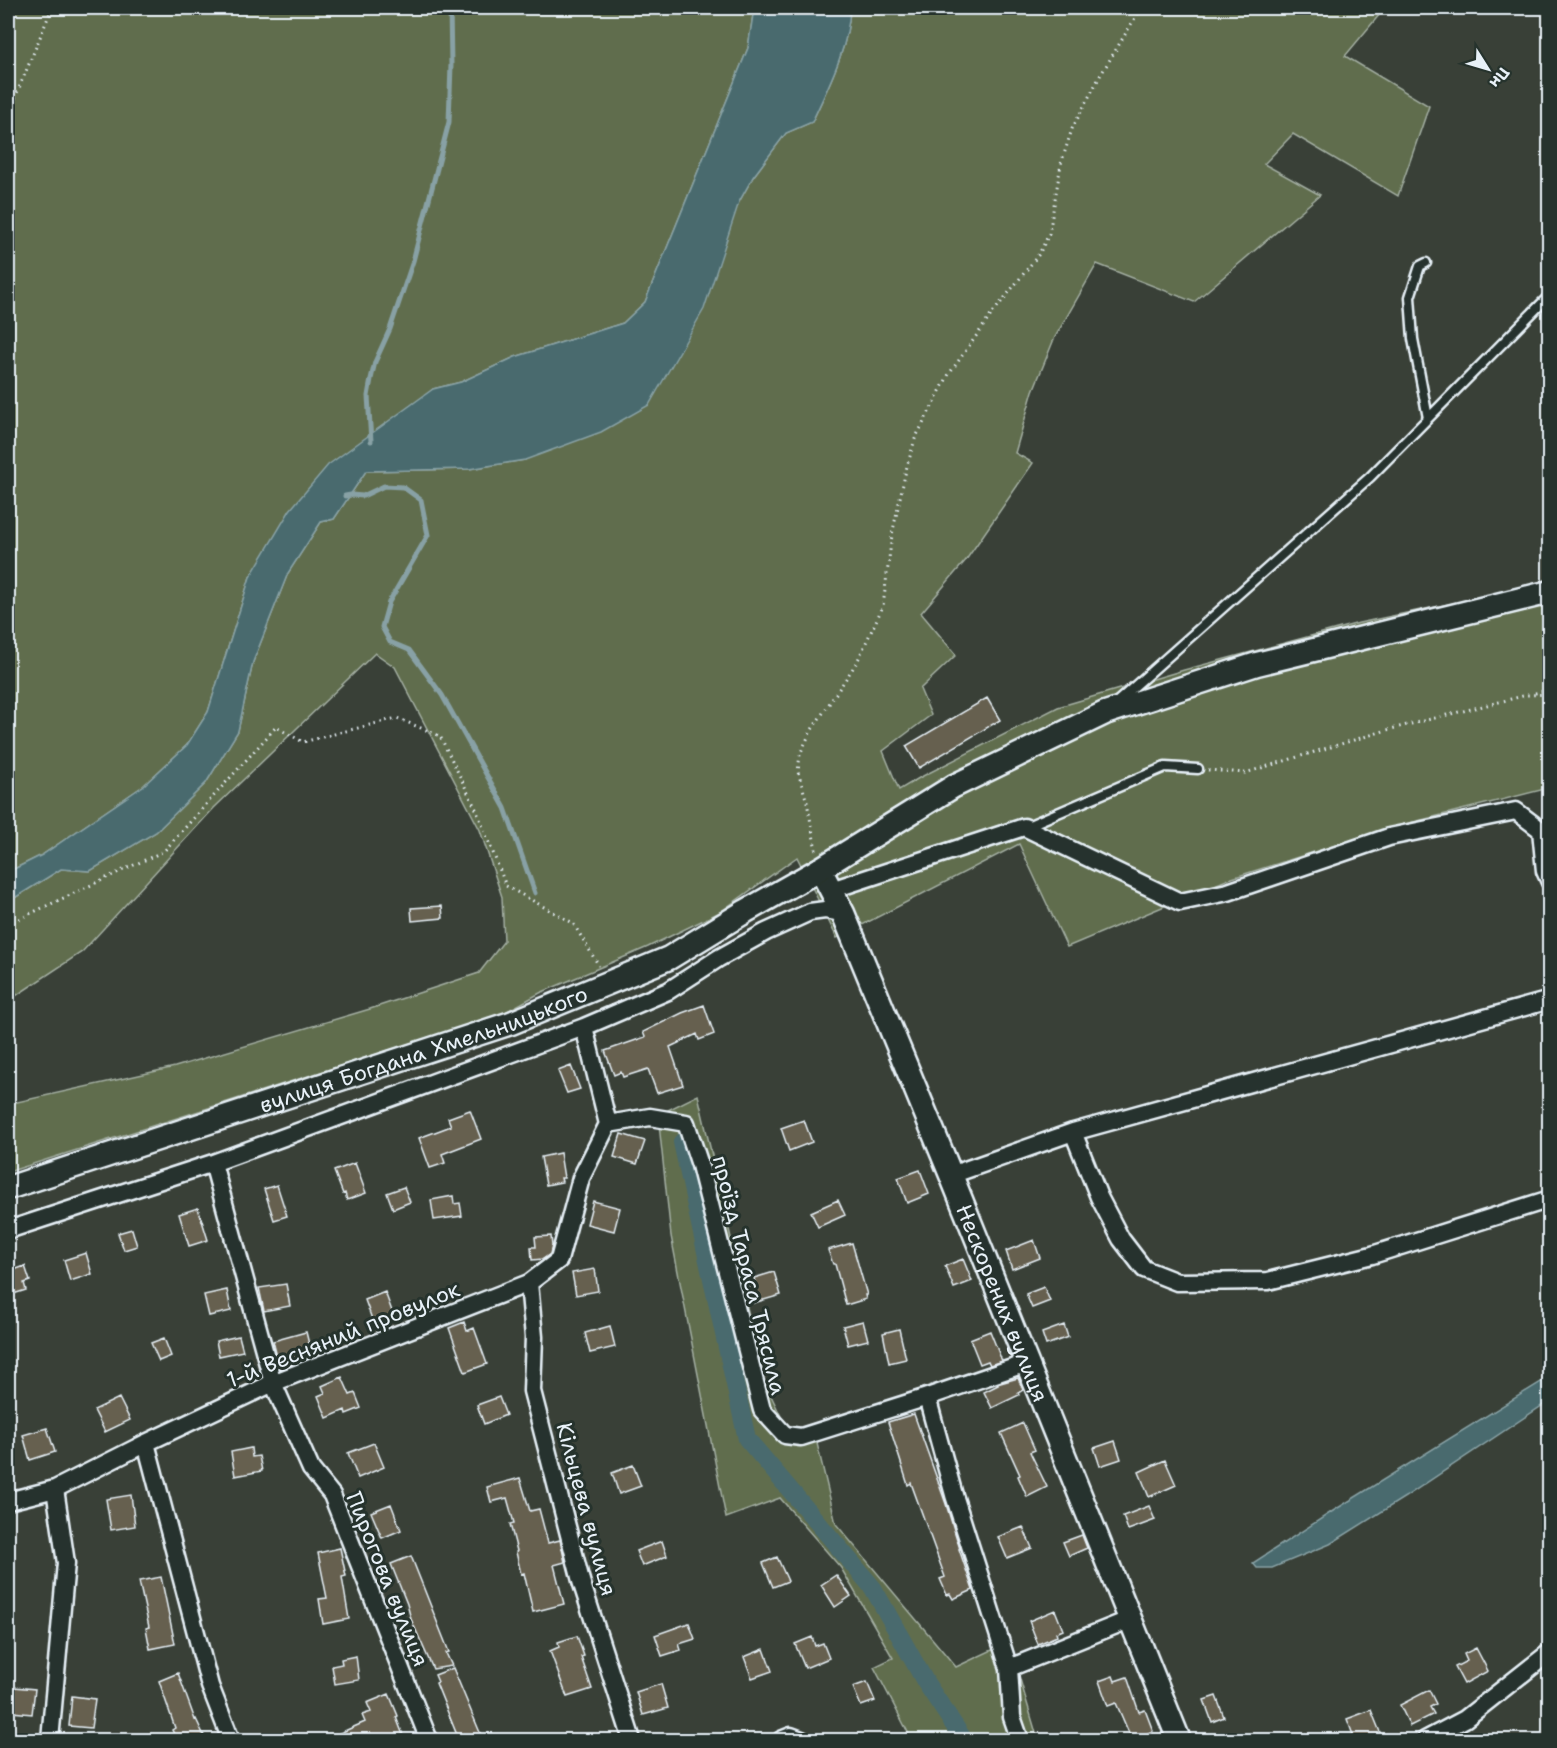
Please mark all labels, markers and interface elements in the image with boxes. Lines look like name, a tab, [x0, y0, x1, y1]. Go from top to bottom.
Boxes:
north arrow	[1458, 39, 1518, 99]
text: Пн	[1485, 63, 1514, 92]
street label: вулиця Богдана Хмельницького	[256, 979, 592, 1120]
street label: проїзд Тараса Трясила	[706, 1153, 793, 1398]
street label: Нескорених вулиця	[949, 1200, 1055, 1406]
street label: 1-й Весняний провулок	[222, 1274, 464, 1395]
street label: Кільцева вулиця	[549, 1419, 624, 1599]
street label: Пирогова вулиця	[339, 1488, 436, 1671]

